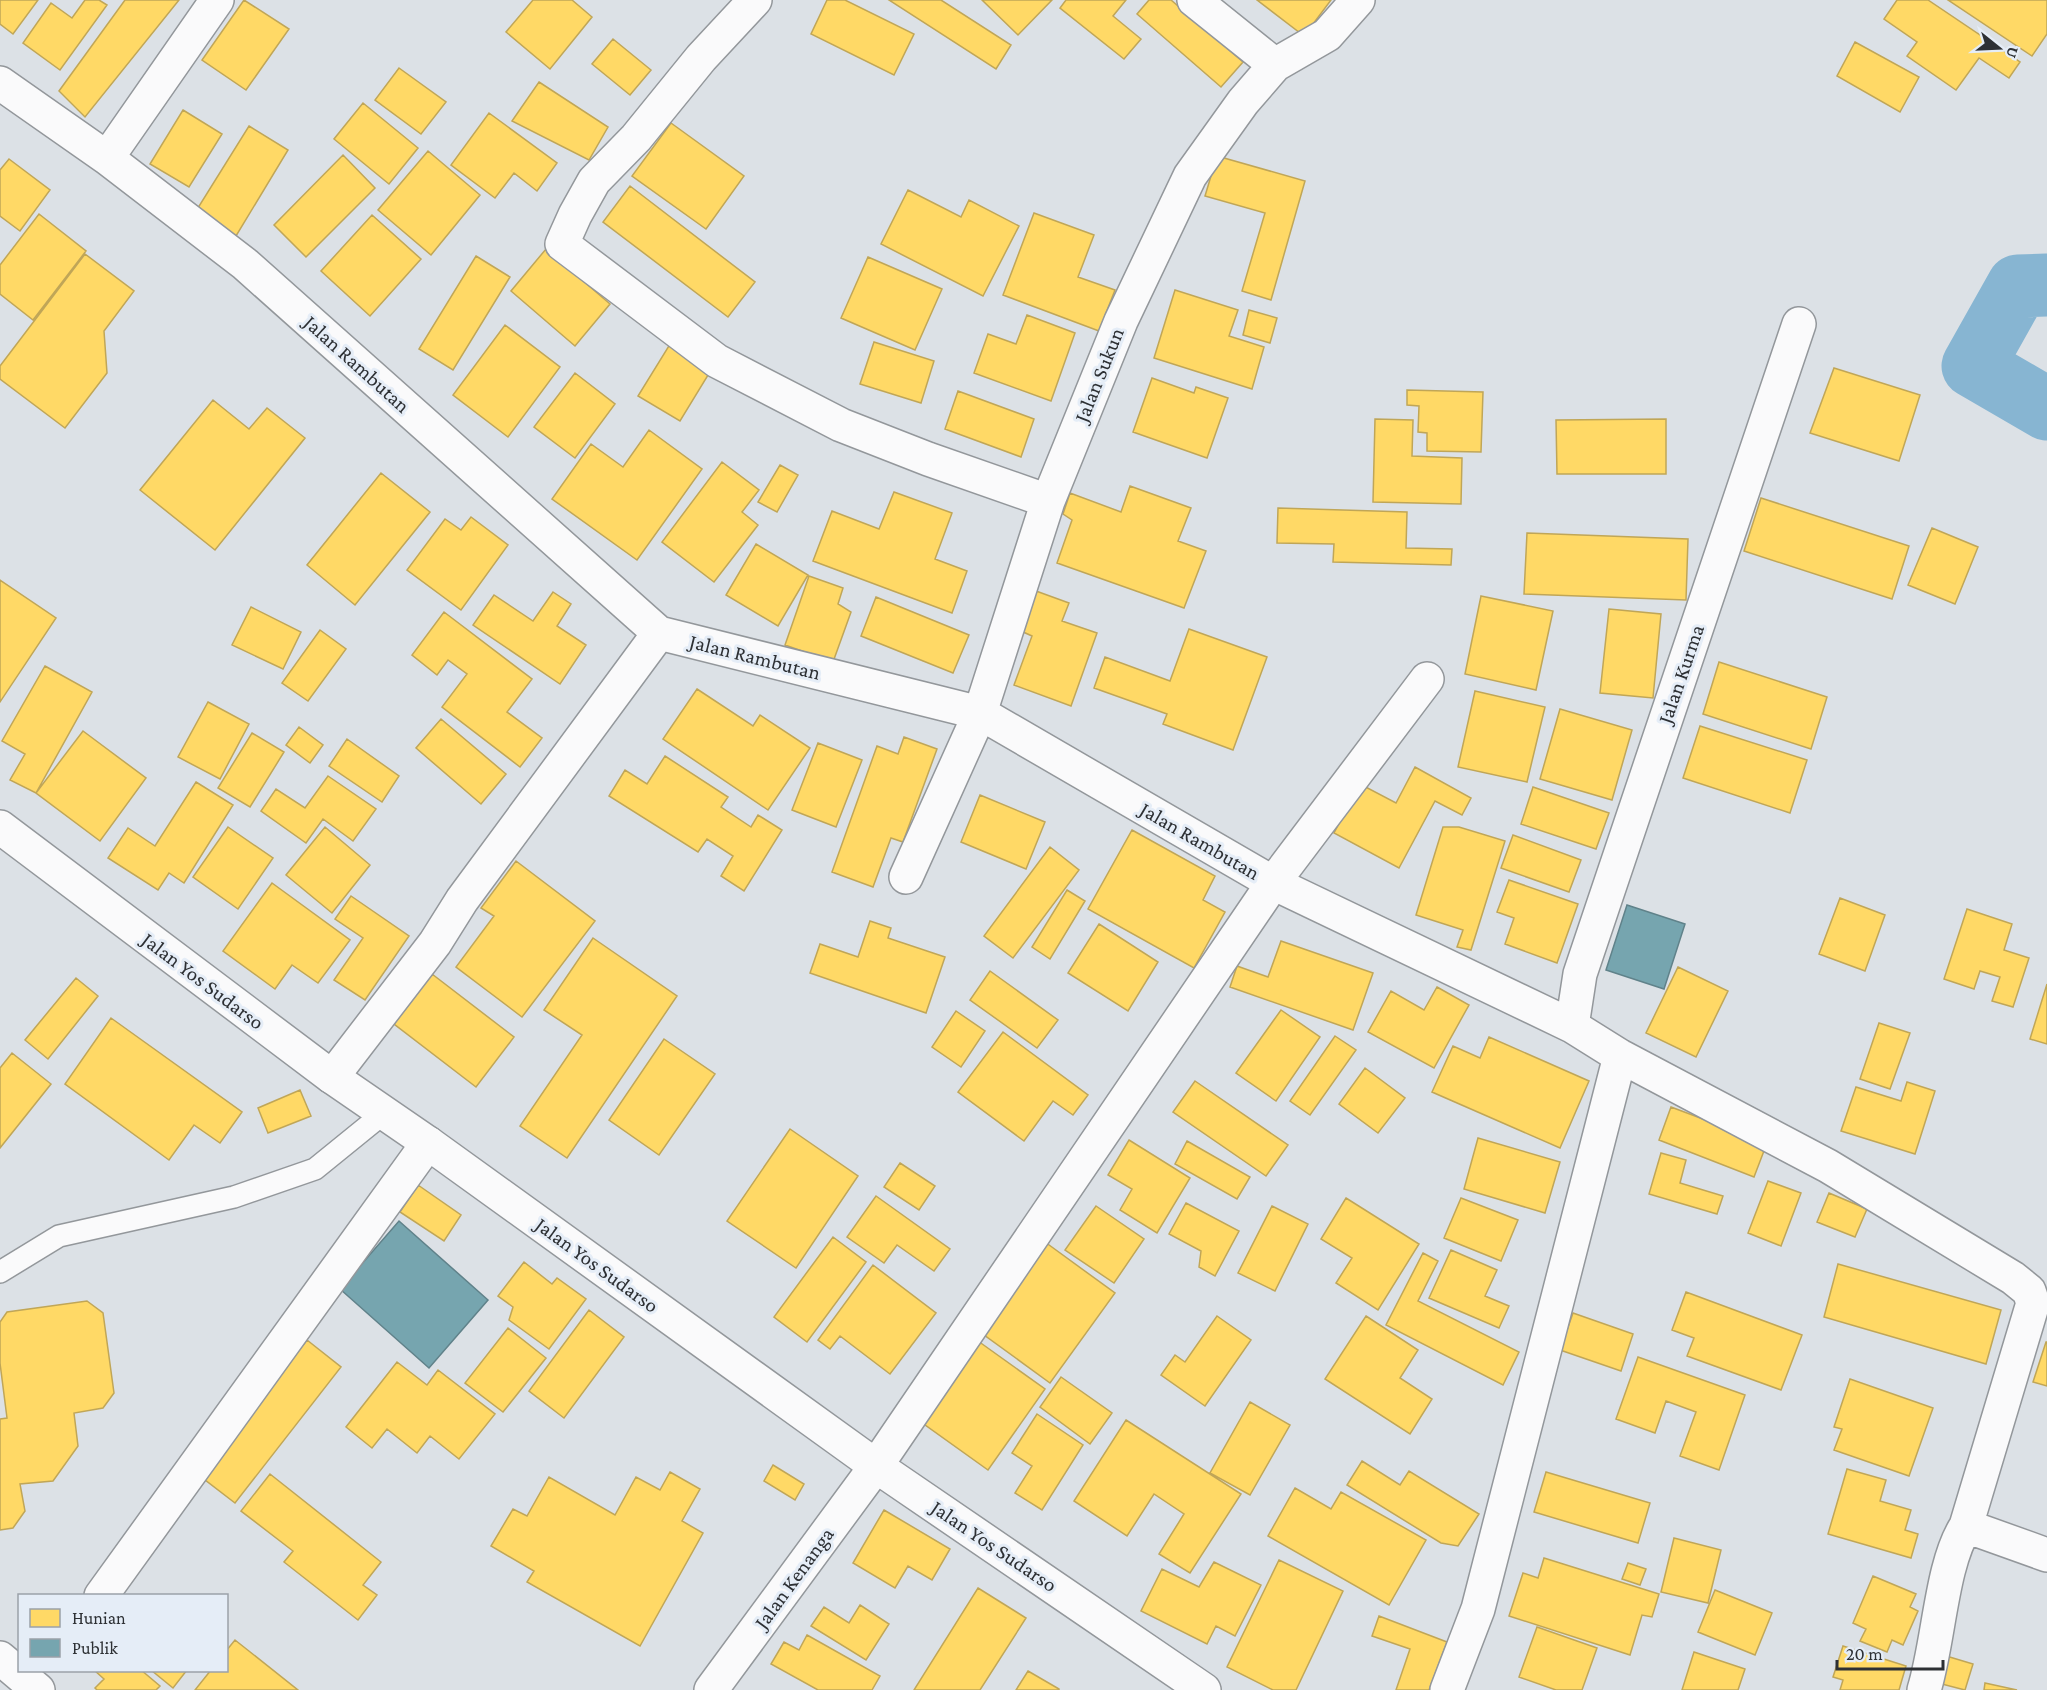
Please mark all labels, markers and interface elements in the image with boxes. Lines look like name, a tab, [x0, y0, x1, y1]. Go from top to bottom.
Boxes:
north arrow	[1969, 18, 2029, 78]
text: U	[2003, 45, 2023, 60]
street label: Jalan Rambutan	[298, 309, 415, 418]
street label: Jalan Sukun	[1068, 324, 1129, 428]
street label: Jalan Kurma	[1652, 621, 1709, 729]
street label: Jalan Rambutan	[685, 629, 823, 685]
street label: Jalan Rambutan	[1134, 796, 1264, 885]
street label: Jalan Yos Sudarso	[136, 926, 269, 1035]
street label: Jalan Yos Sudarso	[529, 1211, 663, 1318]
street label: Jalan Yos Sudarso	[925, 1494, 1061, 1597]
street label: Jalan Kenanga	[748, 1522, 839, 1635]
legend	[18, 1594, 228, 1672]
text: Hunian	[72, 1608, 126, 1628]
scale bar	[1837, 1633, 1944, 1671]
text: Publik	[72, 1638, 118, 1658]
text: 20 m	[1846, 1644, 1883, 1664]

